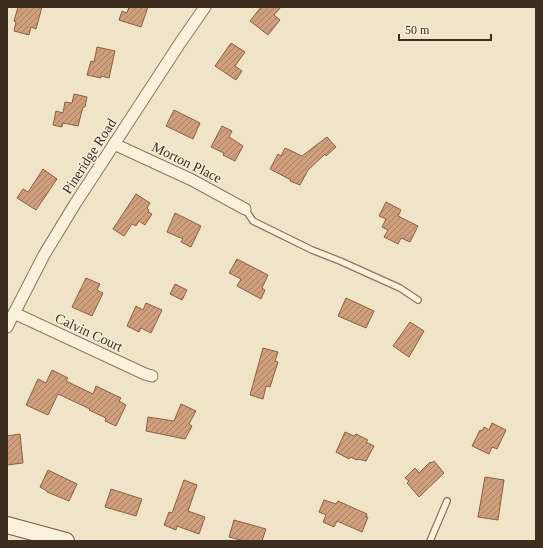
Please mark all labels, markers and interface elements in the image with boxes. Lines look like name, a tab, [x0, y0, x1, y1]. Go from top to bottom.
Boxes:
scale bar	[399, 16, 491, 42]
text: 50 m	[405, 23, 430, 37]
street label: Pineridge Road	[60, 116, 119, 197]
street label: Morton Place	[149, 139, 224, 186]
street label: Calvin Court	[53, 310, 125, 355]

